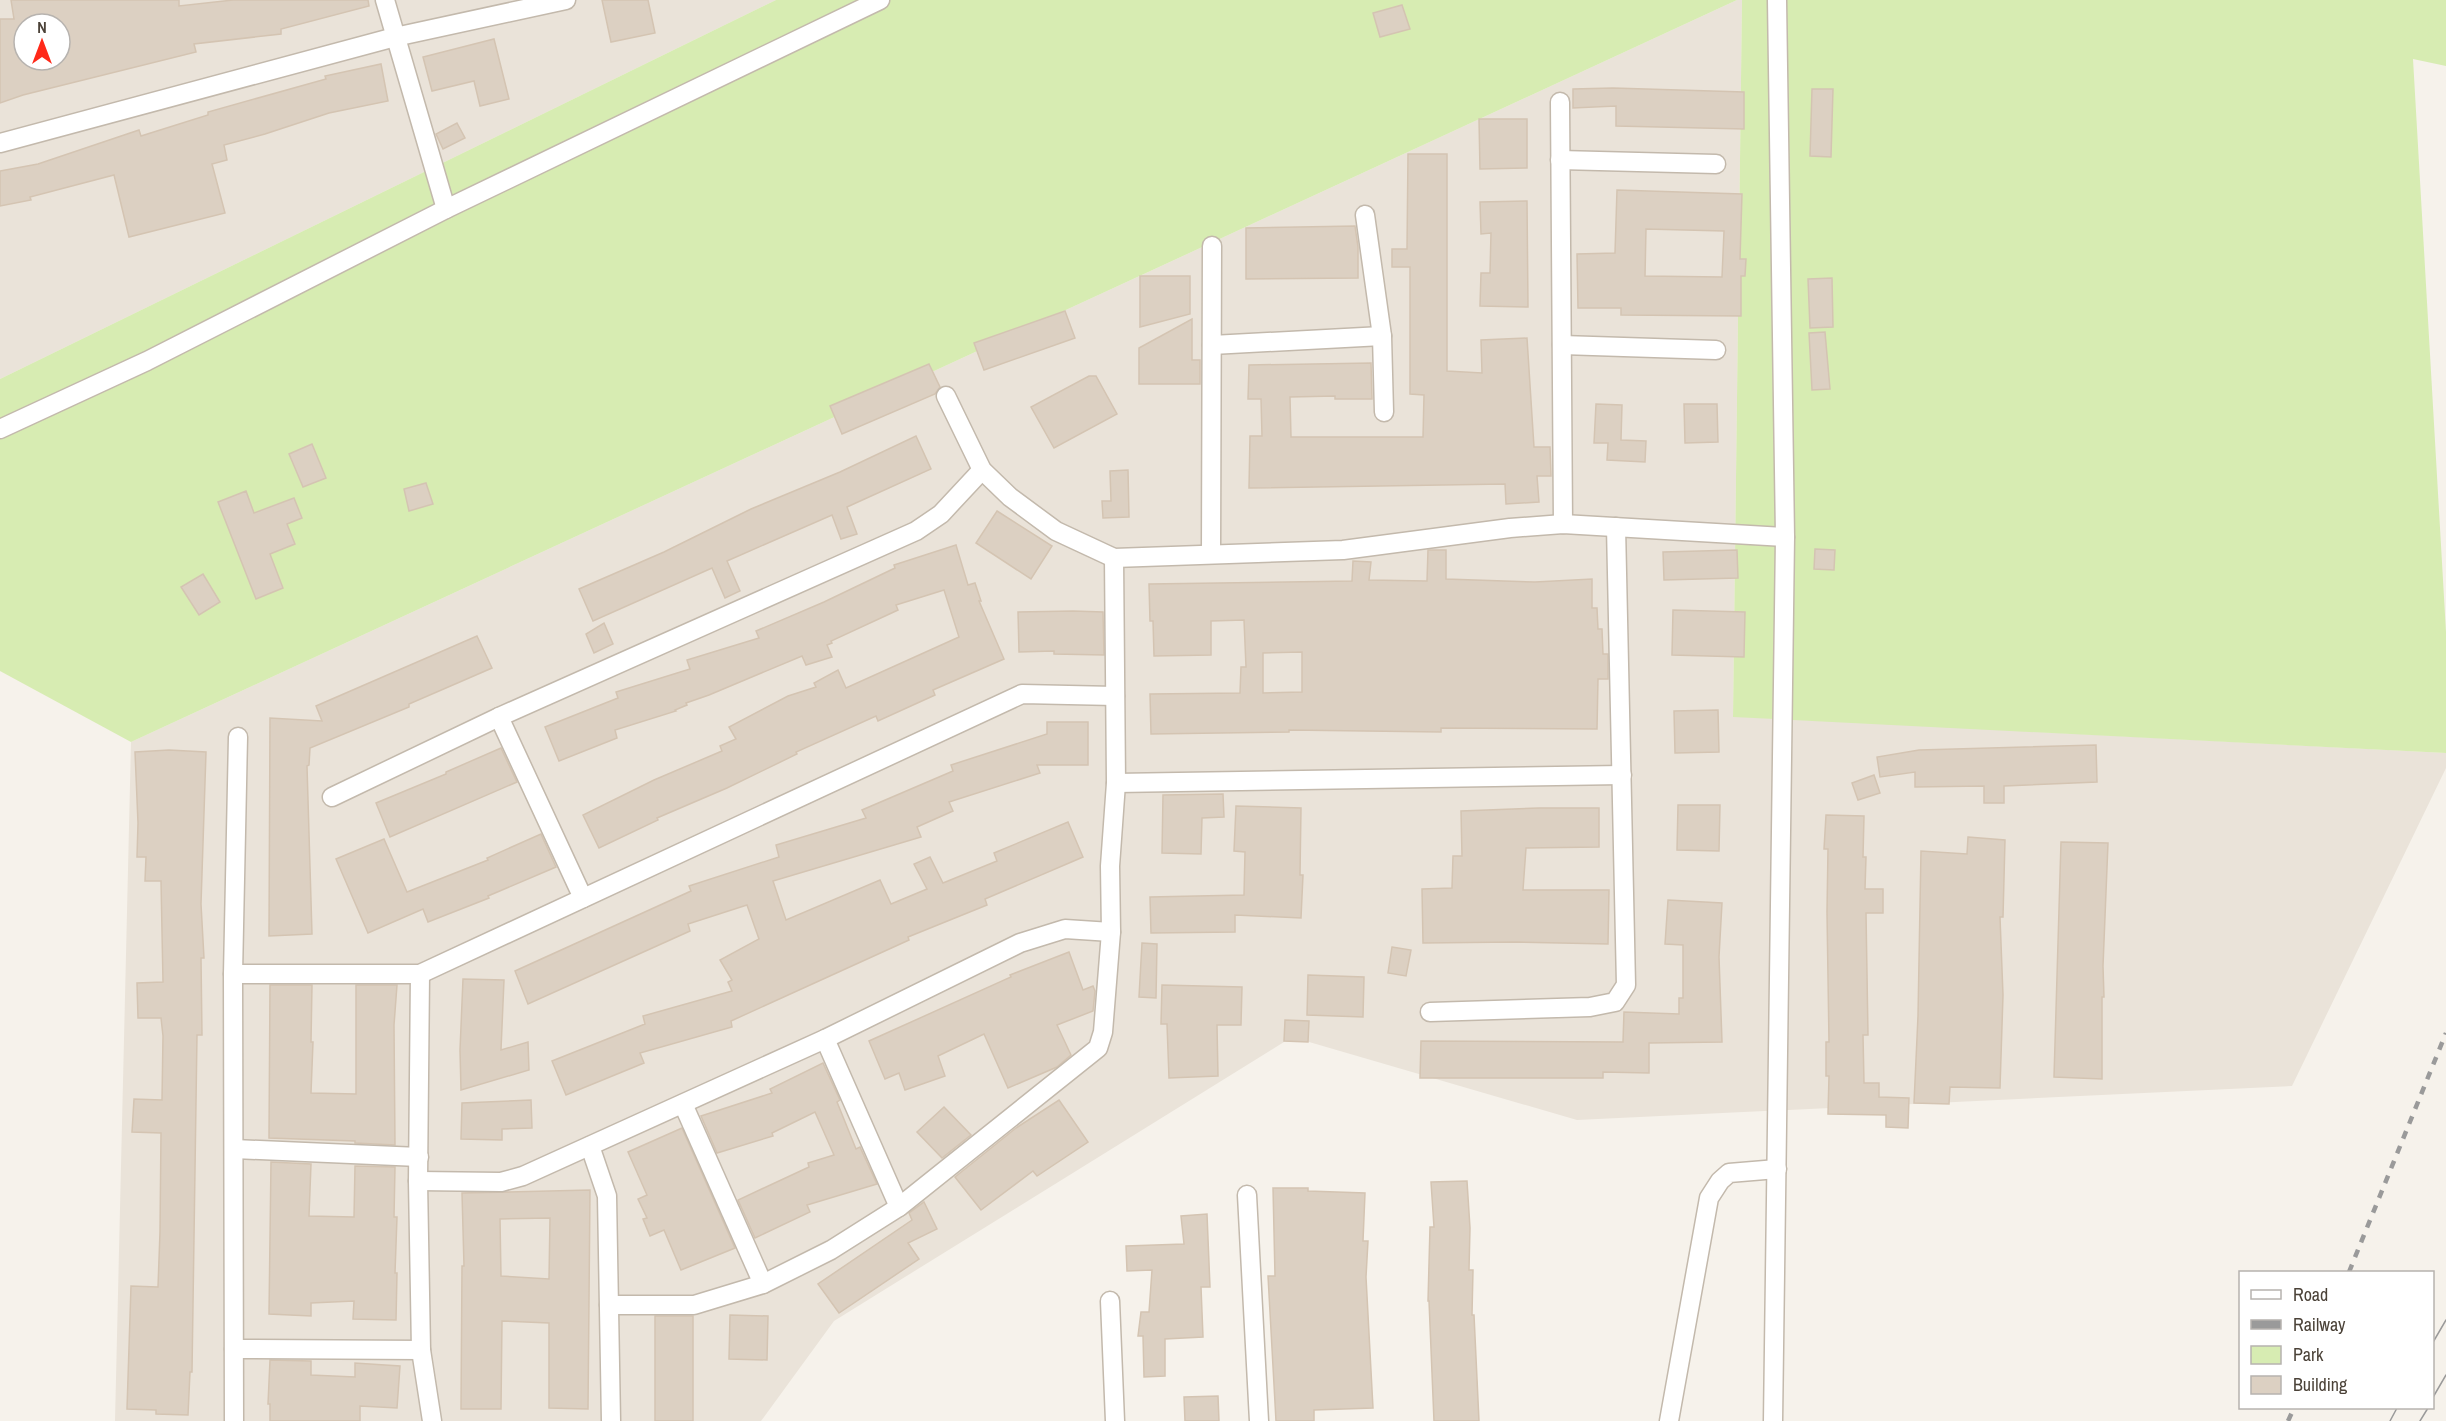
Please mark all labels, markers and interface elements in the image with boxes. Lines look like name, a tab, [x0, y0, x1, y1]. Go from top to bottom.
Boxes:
north arrow	[12, 12, 72, 72]
text: N	[37, 16, 47, 38]
legend	[2239, 1271, 2434, 1409]
text: Road	[2293, 1282, 2328, 1307]
text: Railway	[2293, 1312, 2346, 1337]
text: Park	[2293, 1342, 2324, 1367]
text: Building	[2293, 1372, 2348, 1397]

